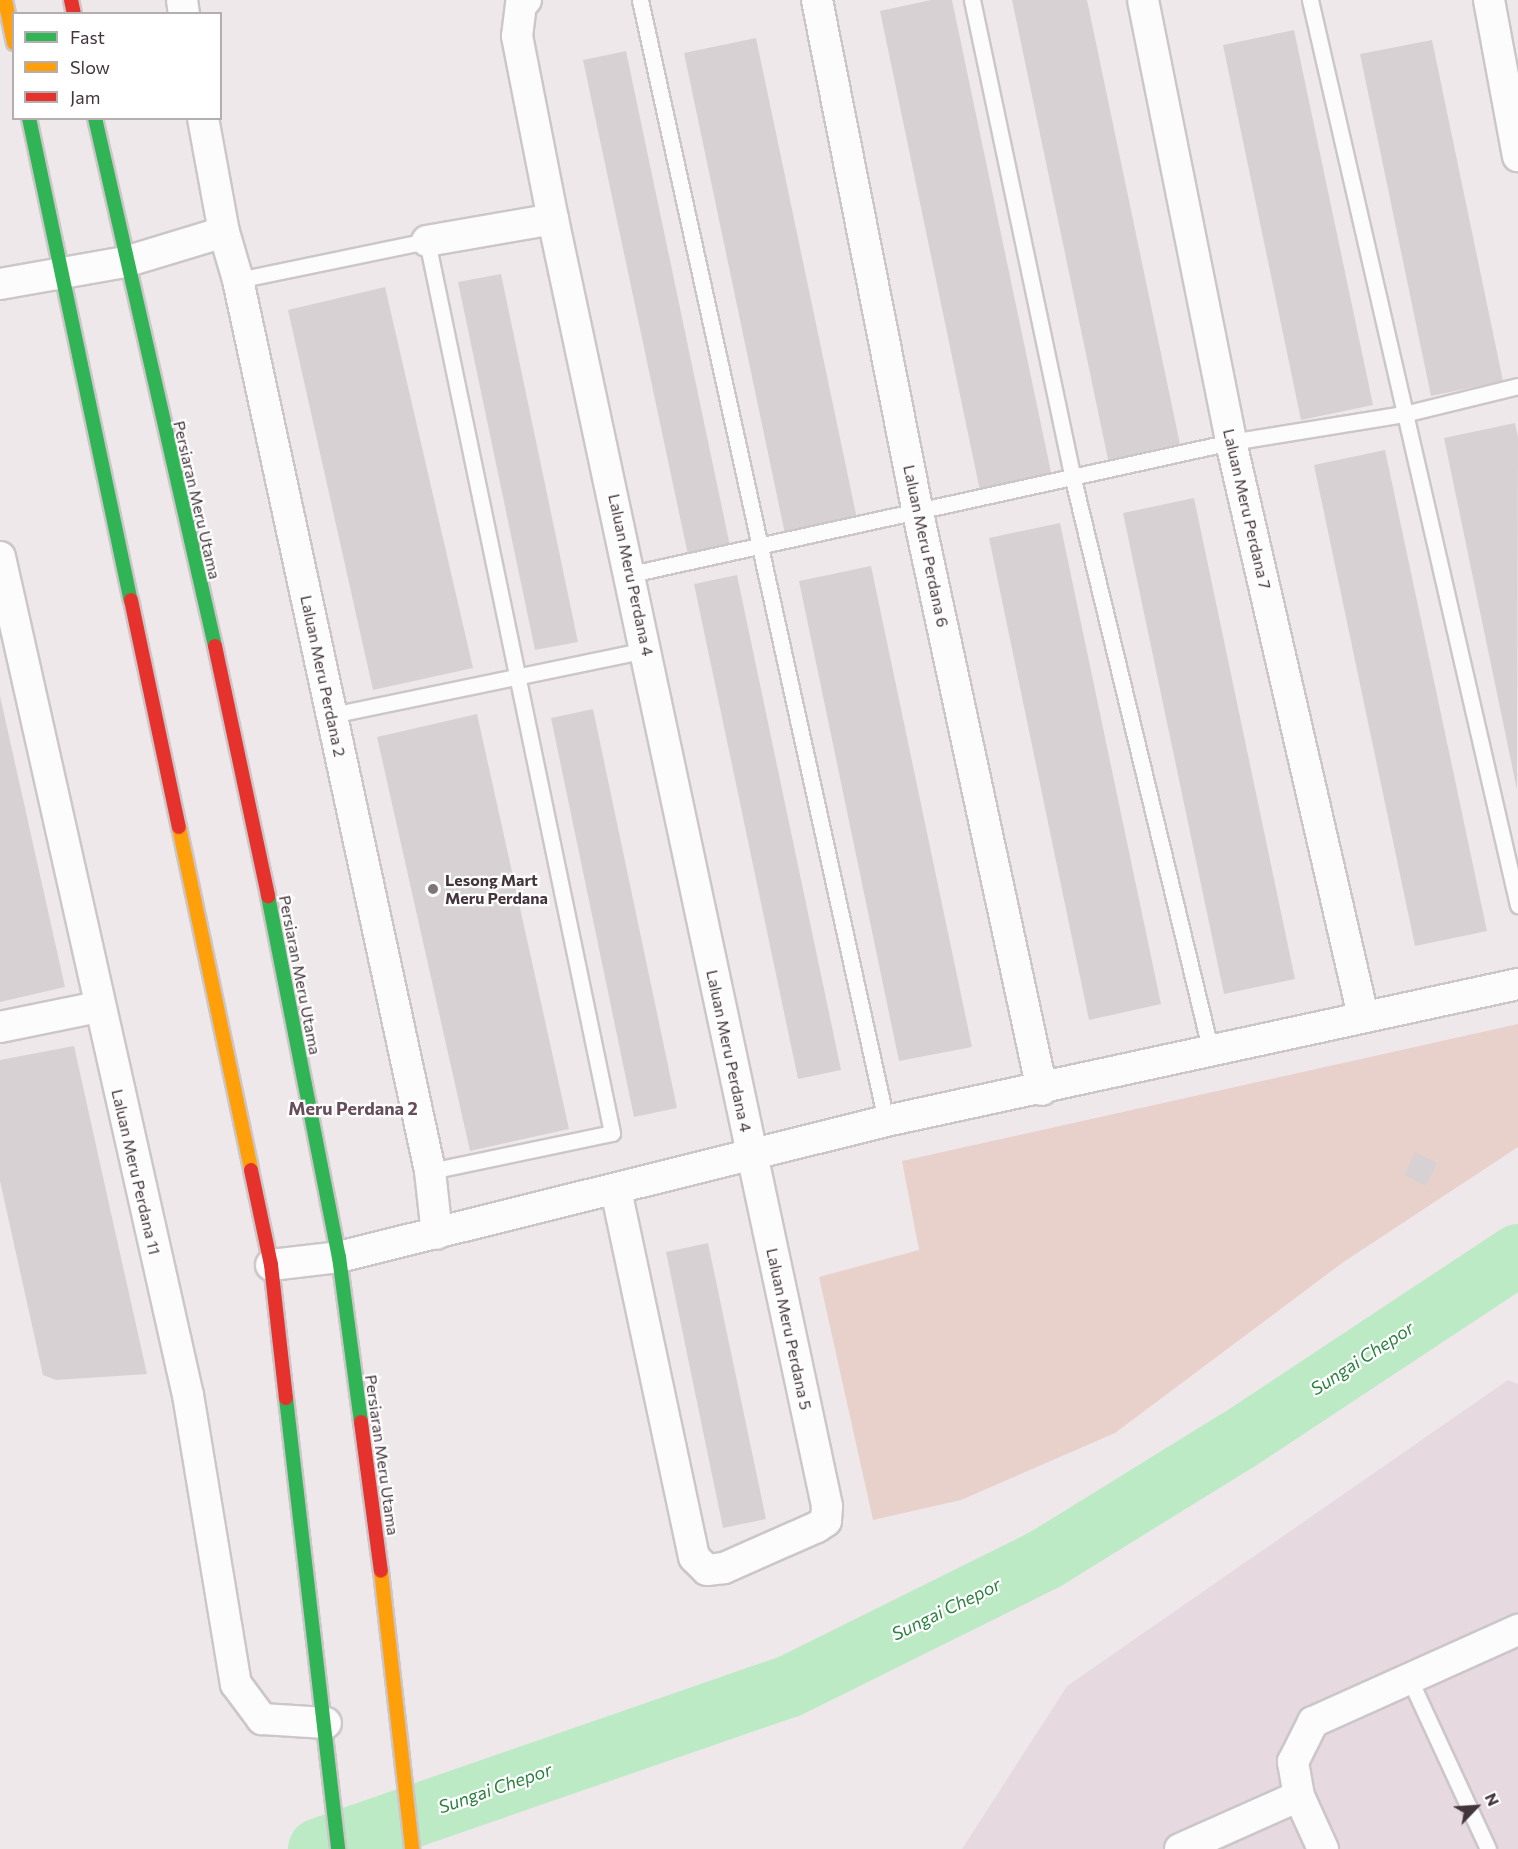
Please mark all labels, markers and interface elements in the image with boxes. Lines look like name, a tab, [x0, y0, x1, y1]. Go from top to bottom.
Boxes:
legend	[12, 12, 222, 120]
text: Fast	[70, 26, 105, 48]
text: Slow	[70, 56, 110, 78]
text: Jam	[70, 86, 100, 108]
street label: Persiaran Meru Utama	[169, 419, 225, 581]
street label: Laluan Meru Perdana 7	[1219, 427, 1275, 591]
street label: Laluan Meru Perdana 6	[899, 463, 953, 629]
street label: Laluan Meru Perdana 4	[604, 492, 658, 658]
street label: Laluan Meru Perdana 2	[296, 593, 350, 759]
place label: Lesong Mart Meru Perdana	[445, 870, 548, 908]
marker: Lesong Mart Meru Perdana	[426, 882, 440, 896]
street label: Persiaran Meru Utama	[275, 894, 325, 1056]
street label: Laluan Meru Perdana 4	[702, 968, 756, 1134]
street label: Laluan Meru Perdana 11	[108, 1087, 164, 1257]
district label: Meru Perdana 2	[288, 1097, 418, 1119]
street label: Laluan Meru Perdana 5	[762, 1246, 816, 1412]
water label: Sungai Chepor	[1306, 1317, 1418, 1399]
street label: Persiaran Meru Utama	[361, 1373, 403, 1537]
water label: Sungai Chepor	[888, 1573, 1004, 1645]
water label: Sungai Chepor	[435, 1758, 555, 1818]
north arrow	[1446, 1777, 1506, 1837]
text: N	[1482, 1790, 1504, 1809]

